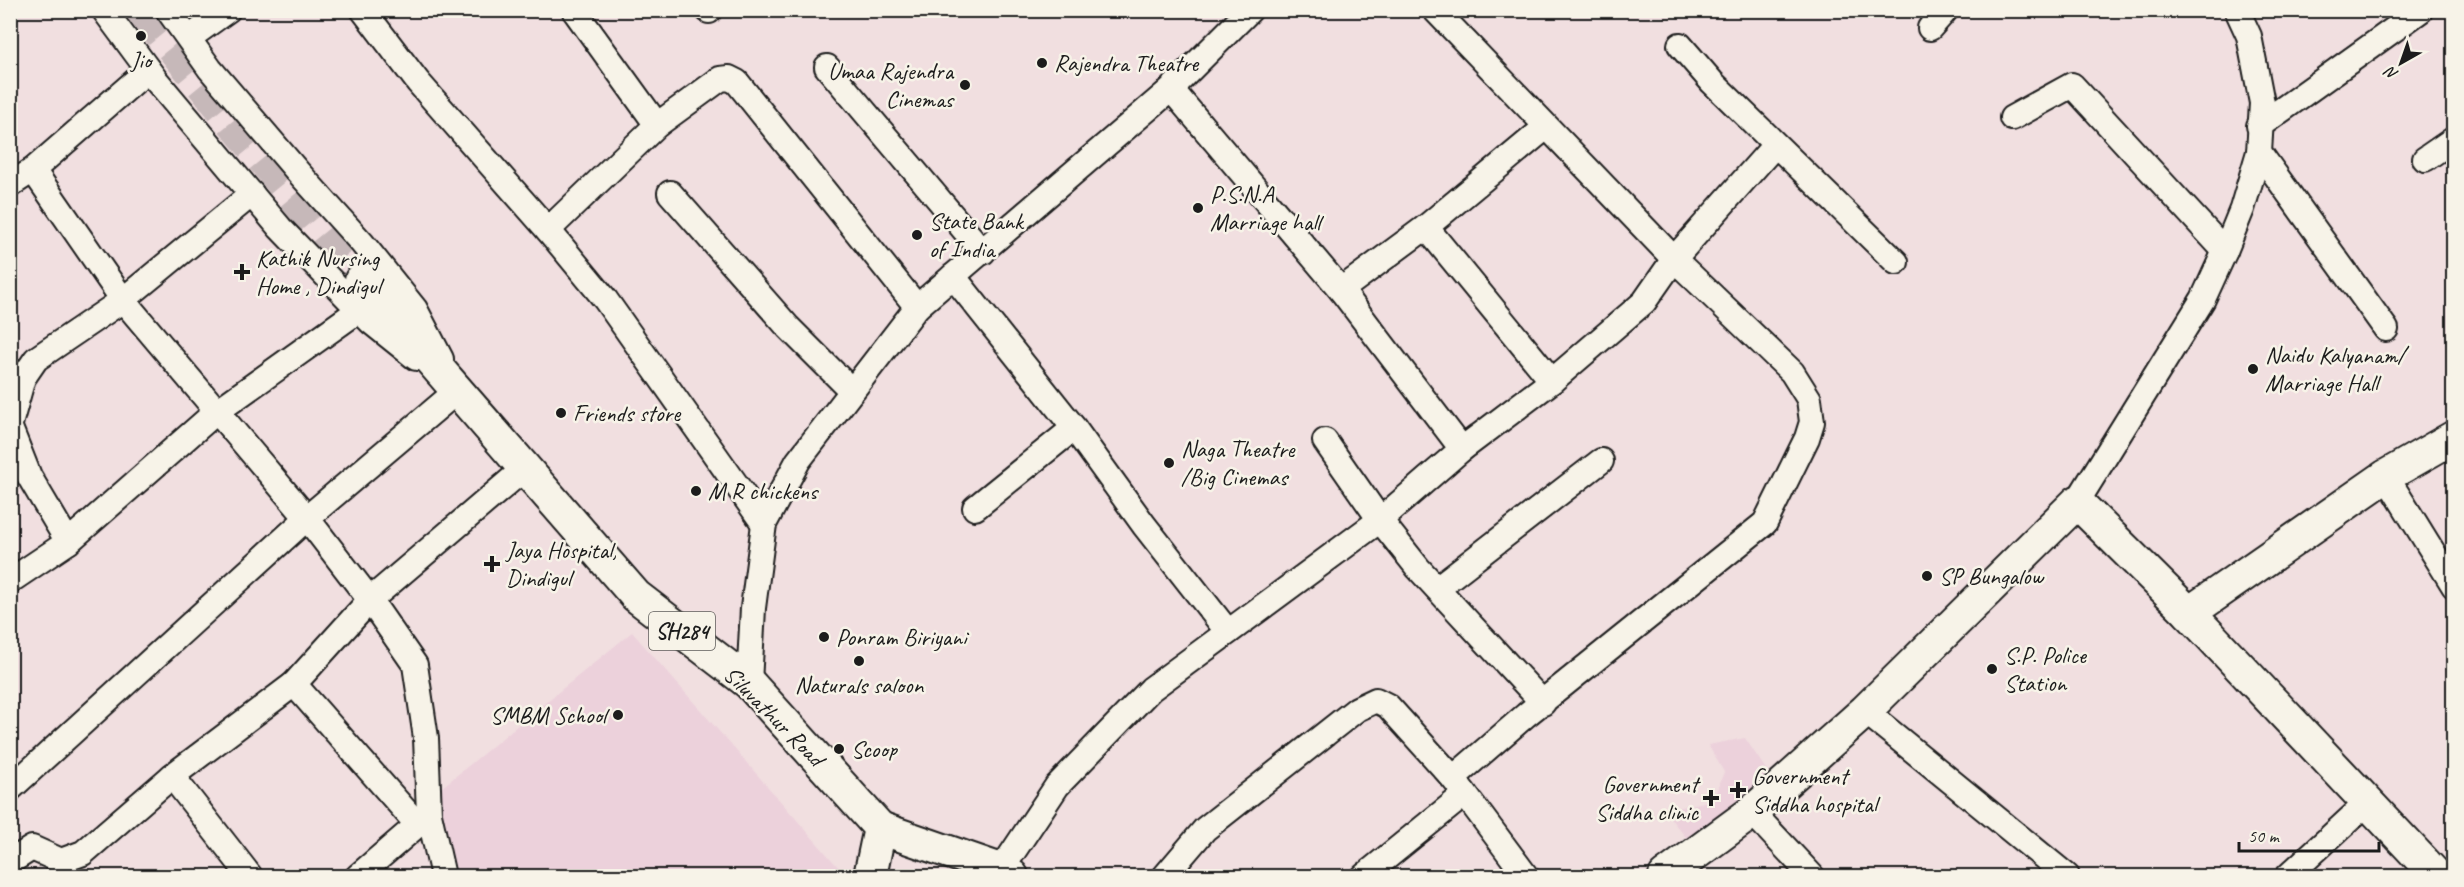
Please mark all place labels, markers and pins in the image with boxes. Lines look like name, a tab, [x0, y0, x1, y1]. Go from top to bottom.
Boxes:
marker: Jio	[134, 29, 148, 43]
place label: Jio	[130, 45, 154, 75]
place label: Rajendra Theatre	[1054, 48, 1200, 78]
place label: Umaa Rajendra Cinemas	[828, 56, 955, 114]
marker: Rajendra Theatre	[1035, 56, 1049, 70]
marker: Umaa Rajendra Cinemas	[958, 78, 972, 92]
place label: P.S.N.A Marriage hall	[1210, 179, 1324, 237]
marker: P.S.N.A Marriage hall	[1191, 201, 1205, 215]
place label: State Bank of India	[929, 206, 1025, 264]
marker: State Bank of India	[910, 228, 924, 242]
place label: Kathik Nursing Home , Dindigul	[256, 243, 384, 301]
marker: Kathik Nursing Home , Dindigul	[233, 263, 251, 281]
place label: Naidu Kalyanam/ Marriage Hall	[2265, 340, 2410, 398]
marker: Naidu Kalyanam/ Marriage Hall	[2246, 362, 2260, 376]
place label: Friends store	[573, 398, 682, 428]
marker: Friends store	[554, 406, 568, 420]
place label: Naga Theatre /Big Cinemas	[1181, 434, 1297, 492]
marker: Naga Theatre /Big Cinemas	[1162, 456, 1176, 470]
place label: M R chickens	[708, 476, 819, 506]
marker: M R chickens	[689, 484, 703, 498]
place label: Jaya Hospital, Dindigul	[505, 535, 617, 593]
marker: Jaya Hospital, Dindigul	[483, 555, 501, 573]
place label: SP Bungalow	[1939, 561, 2044, 591]
marker: SP Bungalow	[1920, 569, 1934, 583]
place label: Ponram Biriyani	[836, 622, 970, 652]
marker: Ponram Biriyani	[817, 630, 831, 644]
place label: S.P. Police Station	[2004, 640, 2088, 698]
marker: Naturals saloon	[852, 654, 866, 668]
marker: S.P. Police Station	[1985, 662, 1999, 676]
place label: Naturals saloon	[795, 670, 925, 700]
place label: SMBM School	[490, 700, 610, 730]
marker: SMBM School	[611, 708, 625, 722]
place label: Scoop	[851, 734, 899, 764]
marker: Scoop	[832, 742, 846, 756]
place label: Government Siddha hospital	[1752, 761, 1881, 819]
place label: Government Siddha clinic	[1595, 769, 1701, 827]
marker: Government Siddha hospital	[1729, 781, 1747, 799]
marker: Government Siddha clinic	[1702, 789, 1720, 807]

